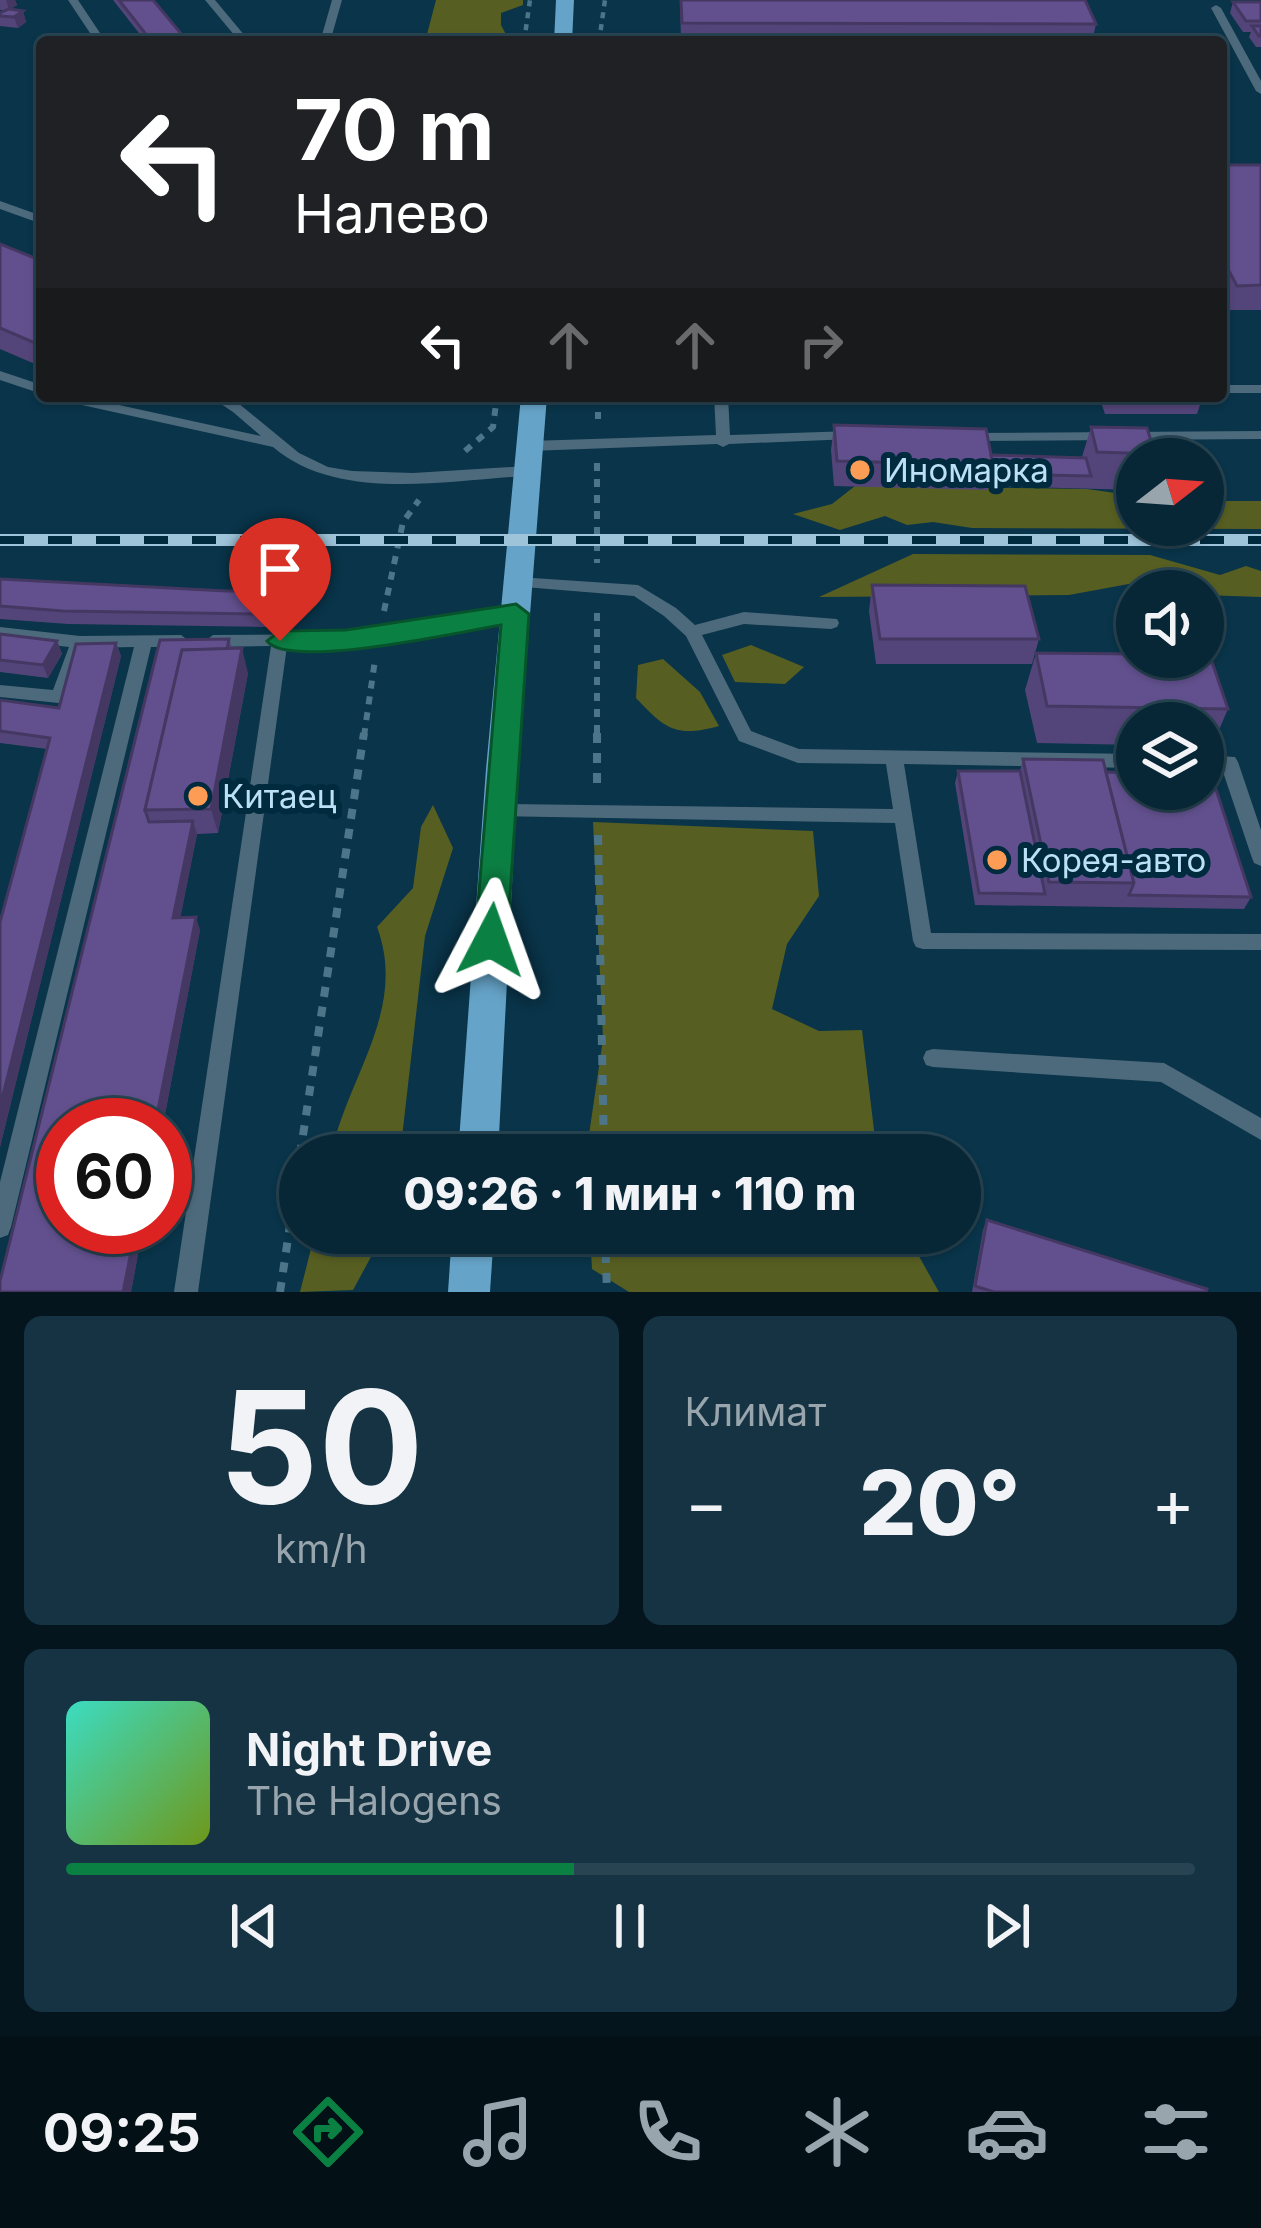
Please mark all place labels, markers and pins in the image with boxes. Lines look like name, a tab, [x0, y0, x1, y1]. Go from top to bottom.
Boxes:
place label: Иномарка	[884, 450, 1049, 490]
marker: Иномарка	[847, 457, 873, 483]
pin	[229, 518, 331, 641]
place label: Китаец	[222, 776, 337, 816]
marker: Китаец	[185, 783, 211, 809]
place label: Корея-авто	[1021, 840, 1206, 880]
marker: Корея-авто	[984, 847, 1010, 873]

